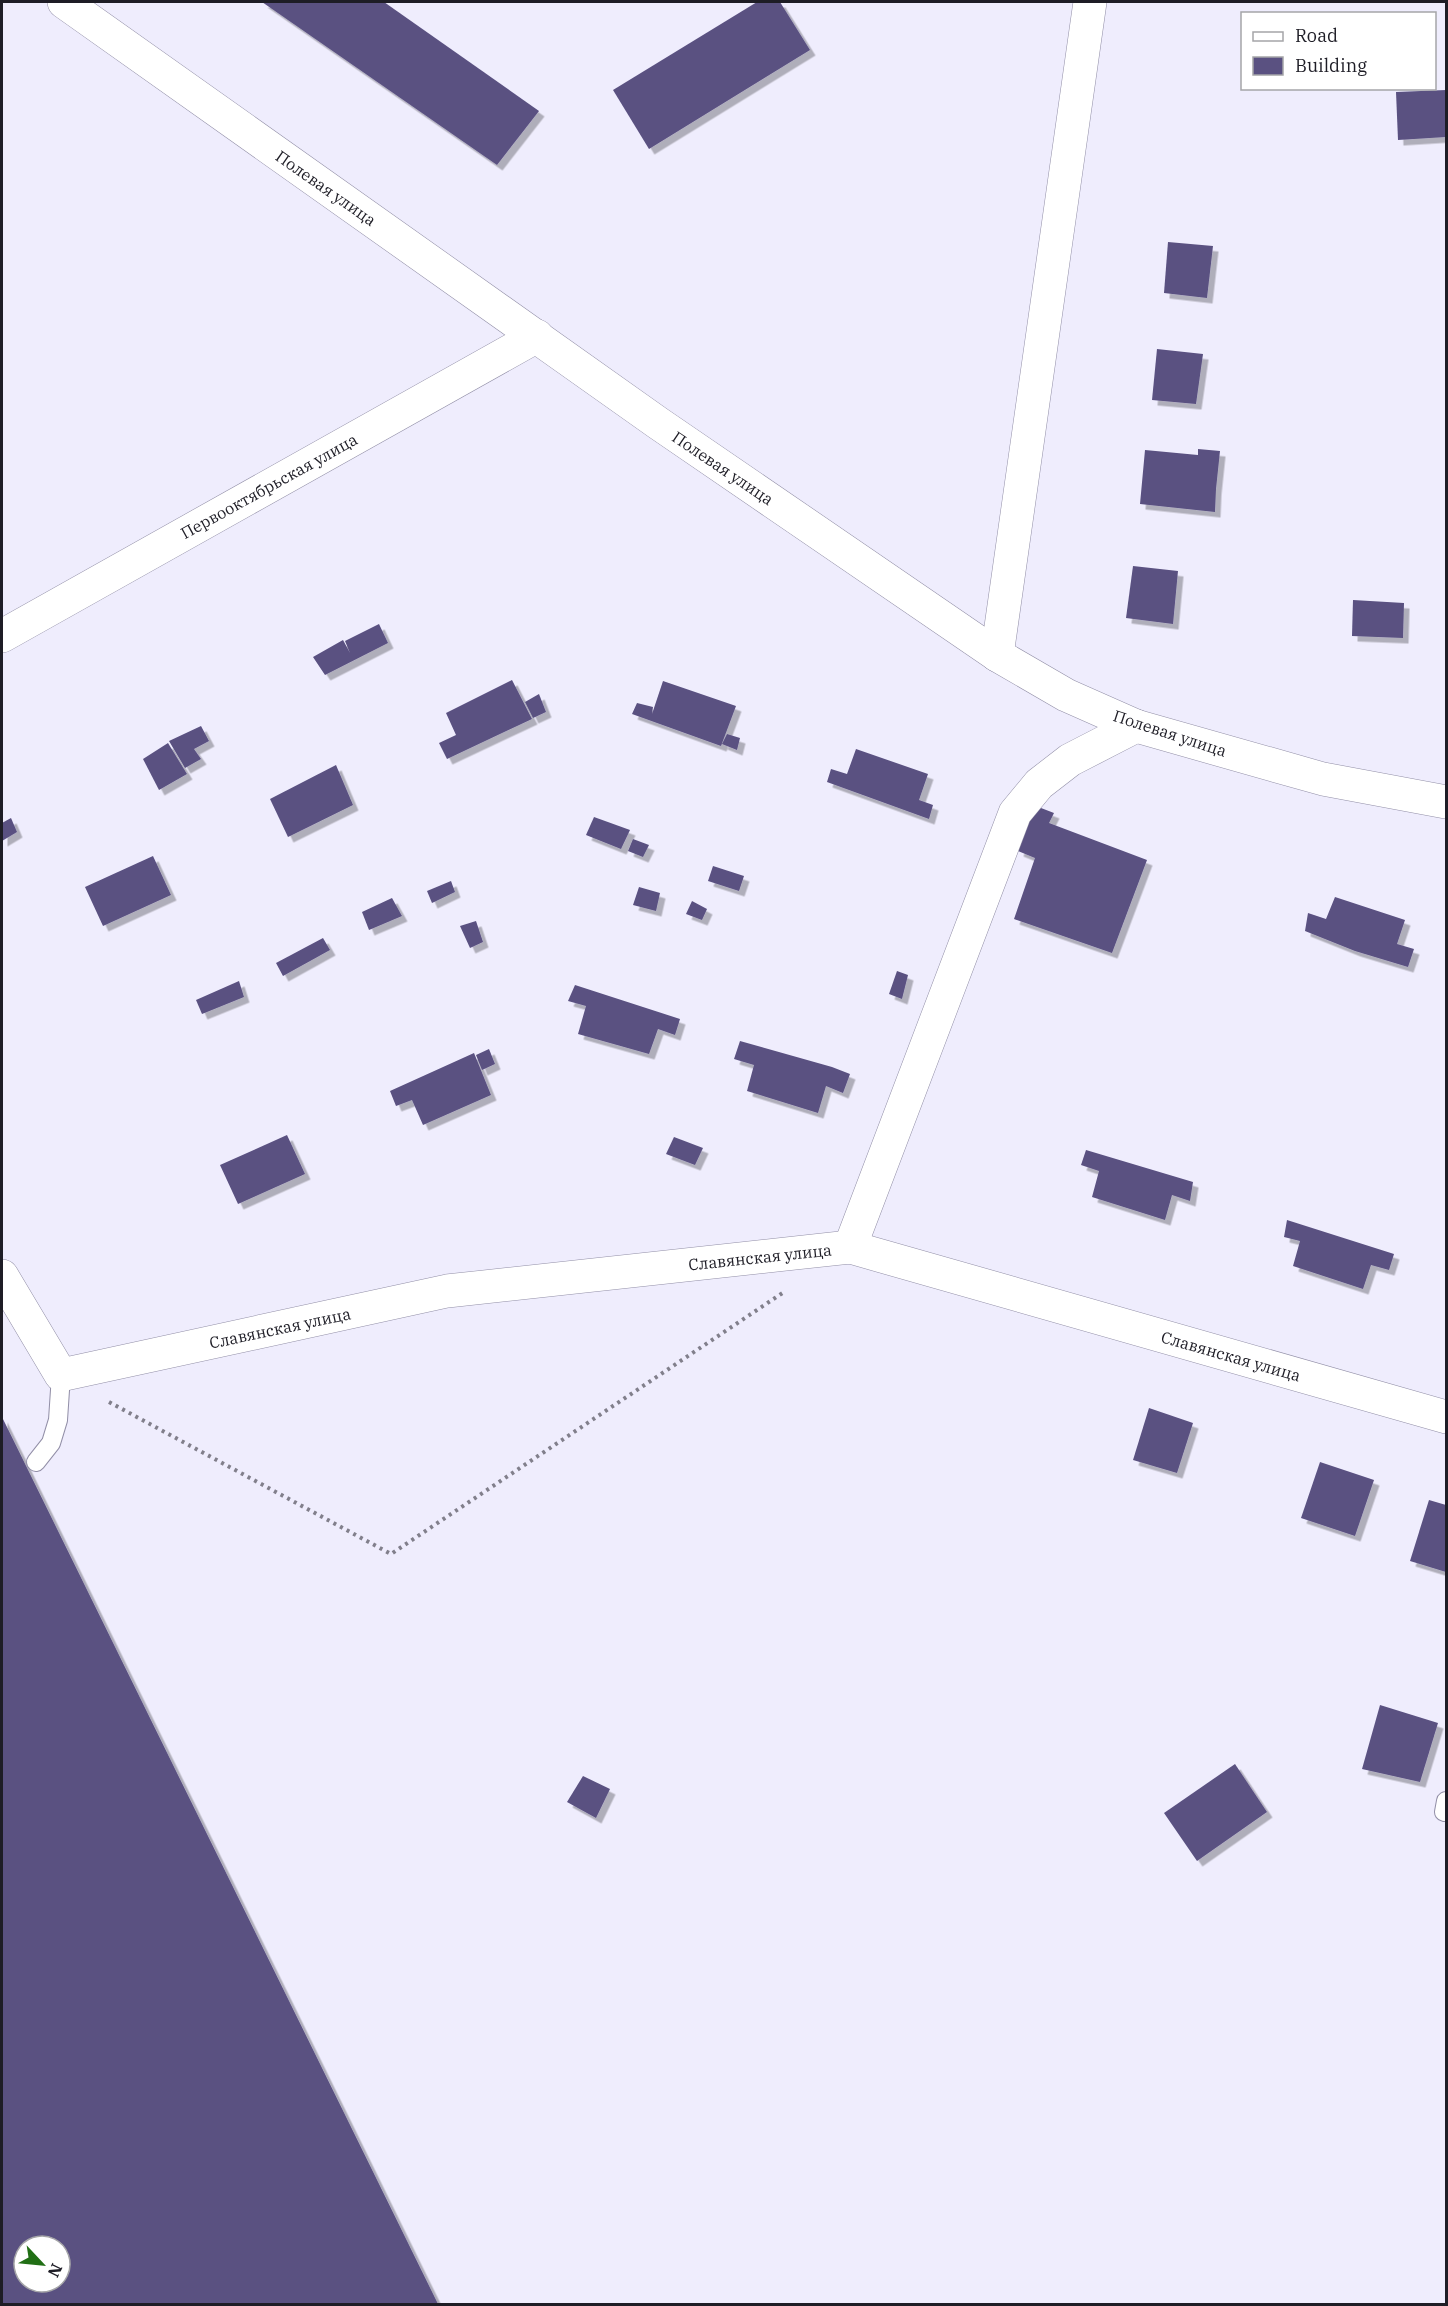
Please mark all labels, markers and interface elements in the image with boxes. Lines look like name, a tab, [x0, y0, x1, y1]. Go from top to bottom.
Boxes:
legend	[1241, 12, 1436, 90]
text: Road	[1295, 24, 1338, 47]
text: Building	[1295, 54, 1367, 77]
street label: Полевая улица	[272, 146, 380, 230]
street label: Полевая улица	[669, 427, 778, 509]
street label: Первооктябрьская улица	[177, 429, 361, 543]
street label: Полевая улица	[1111, 705, 1229, 761]
street label: Славянская улица	[687, 1240, 833, 1274]
street label: Славянская улица	[207, 1303, 353, 1353]
street label: Славянская улица	[1159, 1327, 1303, 1386]
north arrow	[12, 2234, 72, 2294]
text: N	[44, 2261, 67, 2281]

